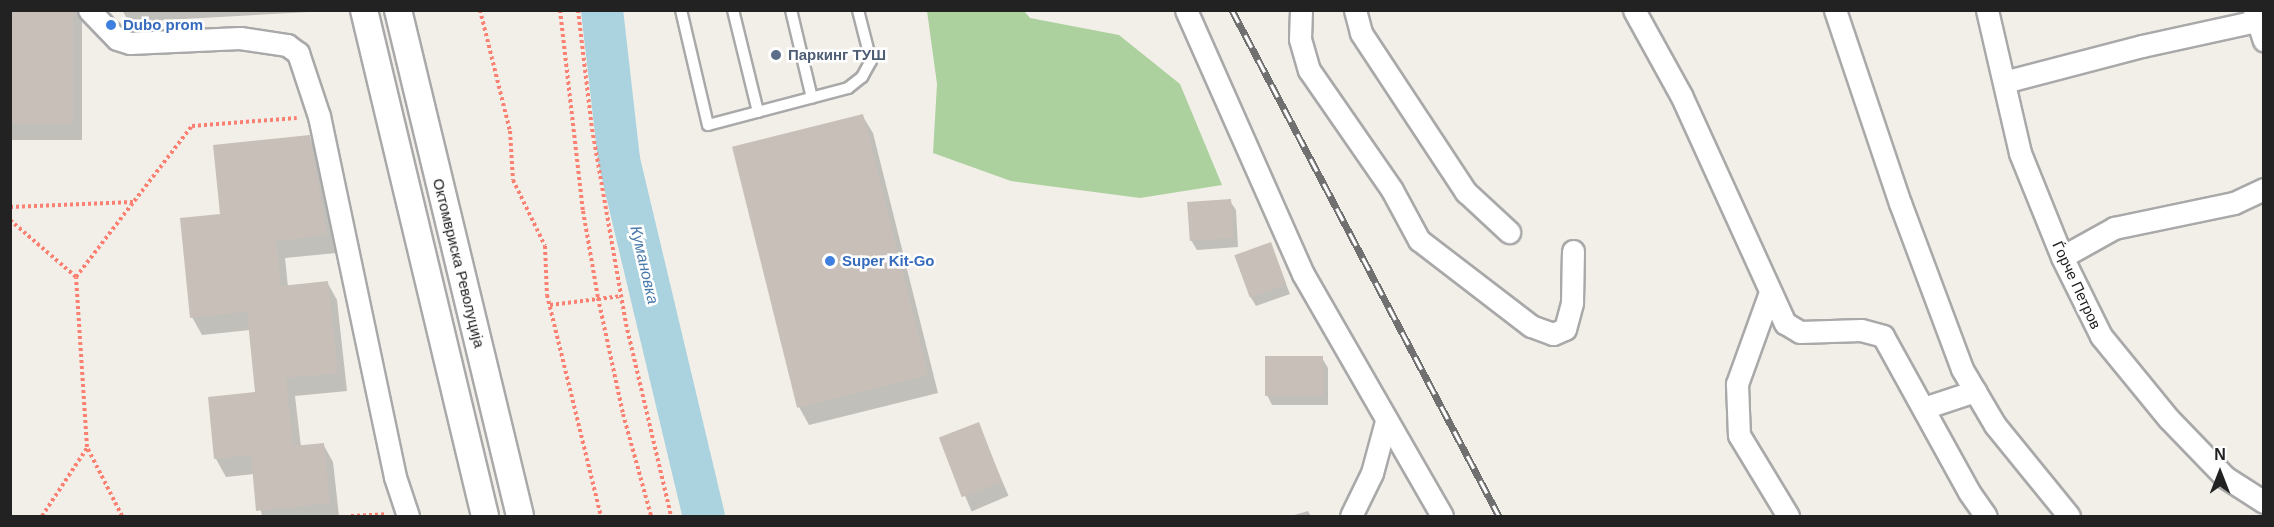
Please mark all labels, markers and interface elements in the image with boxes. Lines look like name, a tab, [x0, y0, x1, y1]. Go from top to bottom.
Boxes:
place label: Dubo prom	[123, 16, 203, 34]
marker: Dubo prom	[104, 18, 118, 32]
place label: Паркинг ТУШ	[788, 46, 886, 64]
marker: Паркинг ТУШ	[769, 48, 783, 62]
street label: Октомвриска Револуција	[429, 177, 489, 349]
water label: Кумановка	[626, 224, 662, 306]
street label: Ѓорче Петров	[2049, 238, 2105, 332]
place label: Super Kit-Go	[842, 252, 934, 270]
marker: Super Kit-Go	[823, 254, 837, 268]
north arrow	[2190, 443, 2250, 503]
text: N	[2214, 446, 2226, 463]

